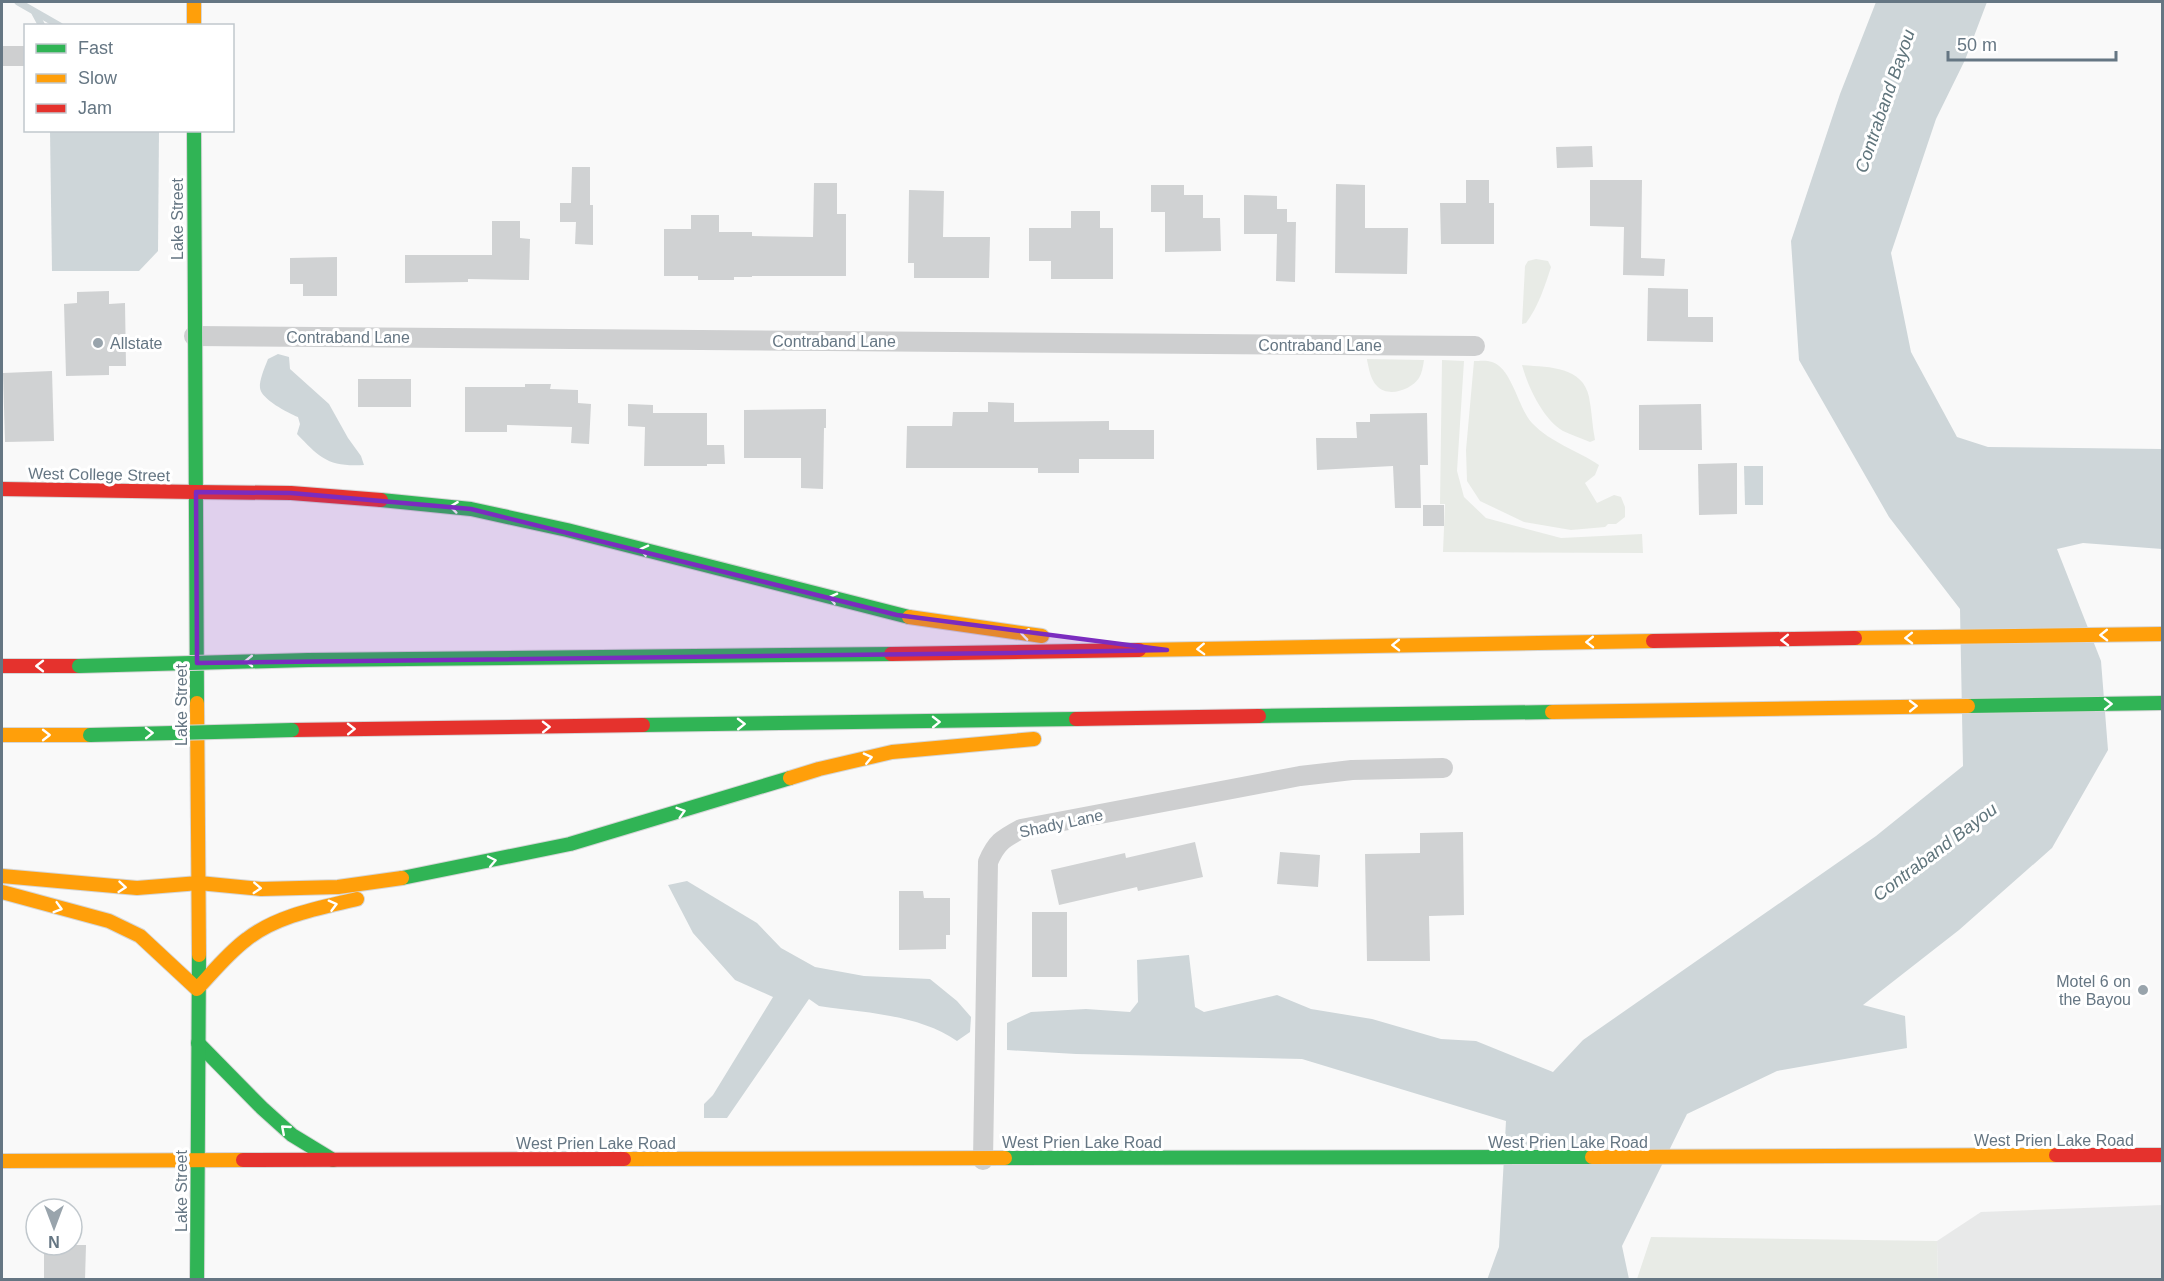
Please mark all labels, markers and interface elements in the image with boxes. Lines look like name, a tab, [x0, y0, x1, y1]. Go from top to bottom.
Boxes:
legend	[24, 24, 234, 132]
scale bar	[1948, 24, 2116, 62]
water label: Contraband Bayou	[1851, 27, 1919, 175]
text: 50 m	[1957, 35, 1997, 55]
text: Fast	[78, 38, 113, 58]
text: Slow	[78, 68, 118, 88]
text: Jam	[78, 98, 112, 118]
street label: Lake Street	[169, 178, 186, 260]
street label: Contraband Lane	[286, 329, 410, 346]
street label: Contraband Lane	[772, 333, 896, 350]
place label: Allstate	[110, 335, 163, 352]
marker: Allstate	[91, 336, 105, 350]
street label: Contraband Lane	[1258, 337, 1382, 354]
street label: West College Street	[28, 465, 171, 484]
one-way arrow	[450, 501, 459, 513]
one-way arrow	[640, 545, 650, 557]
one-way arrow	[829, 593, 839, 606]
one-way arrow	[2100, 628, 2109, 641]
one-way arrow	[1020, 629, 1029, 641]
one-way arrow	[1905, 632, 1914, 644]
one-way arrow	[1781, 634, 1790, 646]
one-way arrow	[1586, 636, 1595, 648]
one-way arrow	[1391, 639, 1400, 651]
one-way arrow	[1196, 642, 1205, 655]
one-way arrow	[245, 655, 254, 668]
one-way arrow	[36, 660, 45, 672]
street label: Lake Street	[173, 664, 190, 746]
one-way arrow	[2103, 697, 2112, 710]
one-way arrow	[1908, 700, 1917, 713]
one-way arrow	[931, 716, 940, 728]
one-way arrow	[736, 718, 745, 731]
one-way arrow	[541, 721, 550, 733]
one-way arrow	[346, 723, 355, 735]
one-way arrow	[144, 727, 153, 739]
one-way arrow	[41, 729, 50, 741]
one-way arrow	[863, 752, 873, 765]
water label: Contraband Bayou	[1869, 799, 2001, 905]
street label: Shady Lane	[1018, 806, 1105, 841]
one-way arrow	[675, 807, 686, 819]
one-way arrow	[487, 855, 497, 868]
one-way arrow	[118, 880, 127, 893]
one-way arrow	[253, 881, 262, 894]
one-way arrow	[328, 900, 338, 913]
one-way arrow	[52, 901, 63, 913]
place label: Motel 6 on the Bayou	[2056, 973, 2131, 1008]
marker: Motel 6 on the Bayou	[2136, 983, 2150, 997]
one-way arrow	[281, 1125, 292, 1136]
street label: West Prien Lake Road	[1974, 1132, 2134, 1149]
street label: West Prien Lake Road	[1002, 1134, 1162, 1151]
street label: West Prien Lake Road	[1488, 1134, 1648, 1151]
street label: West Prien Lake Road	[516, 1135, 676, 1152]
street label: Lake Street	[173, 1150, 190, 1232]
north arrow	[24, 1197, 84, 1257]
text: N	[48, 1233, 60, 1250]

